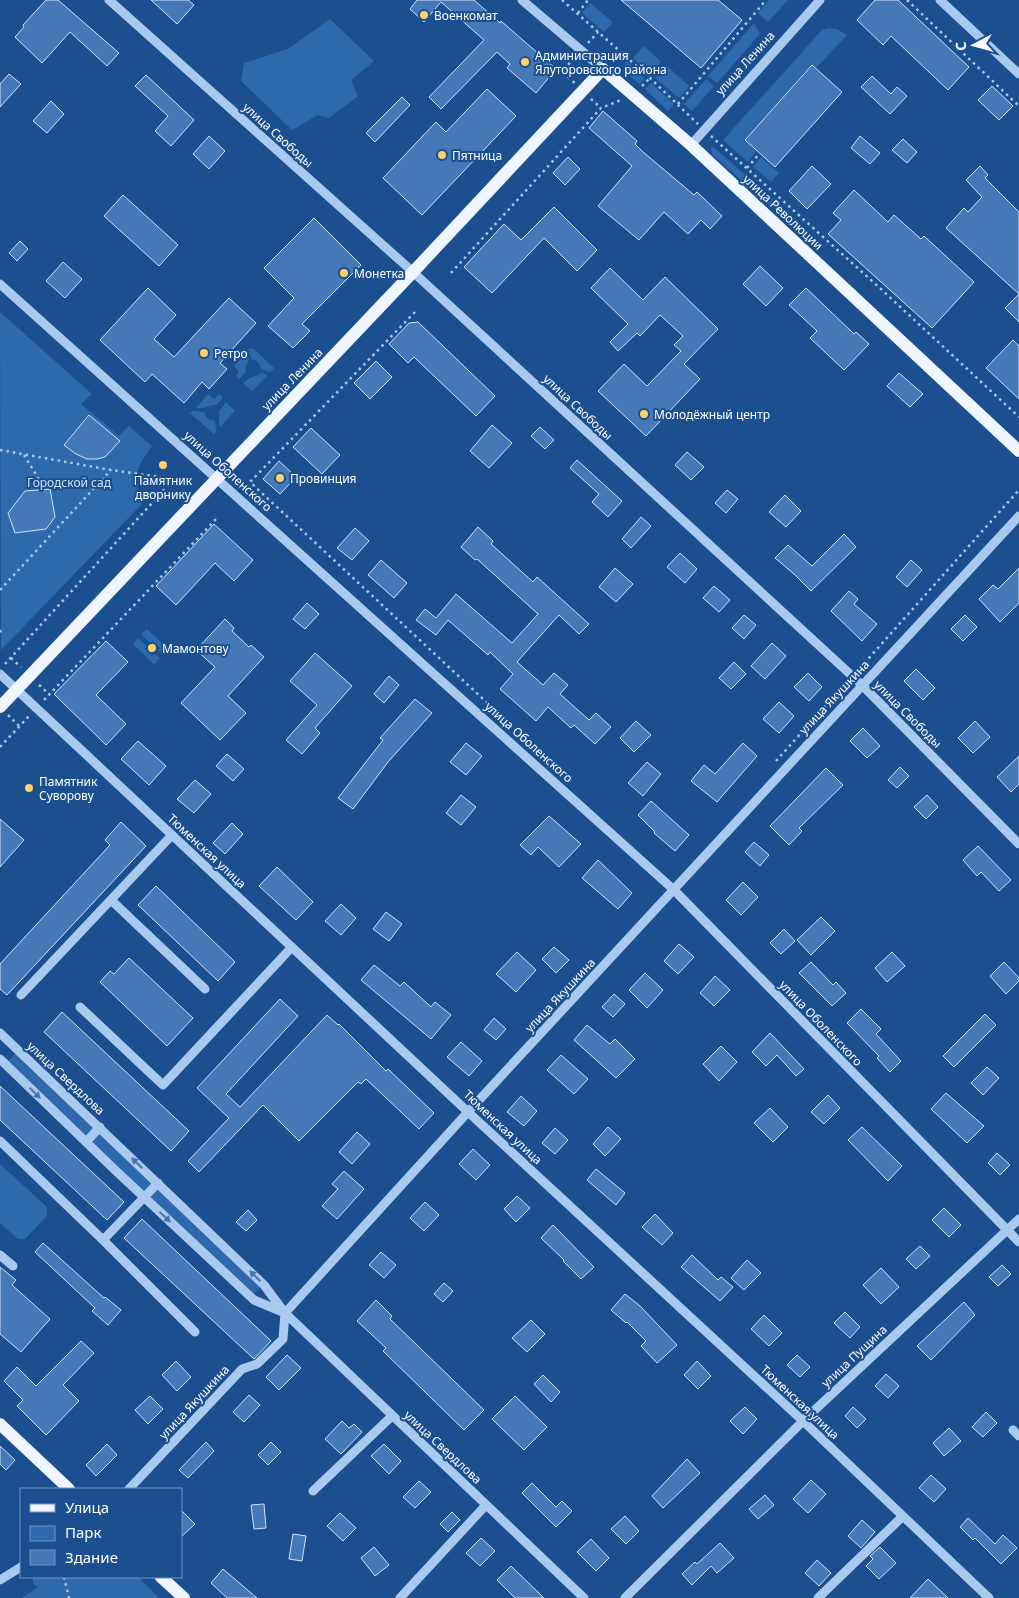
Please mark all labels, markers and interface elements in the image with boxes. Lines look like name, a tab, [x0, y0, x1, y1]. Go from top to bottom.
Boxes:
place label: Военкомат	[434, 7, 498, 24]
marker: Военкомат	[418, 9, 430, 21]
north arrow	[949, 20, 999, 70]
street label: улица Ленина	[712, 27, 778, 99]
text: С	[951, 41, 970, 52]
place label: Администрация Ялуторовского района	[535, 47, 667, 78]
marker: Администрация Ялуторовского района	[519, 56, 531, 68]
street label: улица Свободы	[239, 99, 317, 171]
place label: Пятница	[452, 147, 502, 164]
marker: Пятница	[436, 149, 448, 161]
street label: улица Революции	[739, 170, 827, 254]
place label: Монетка	[354, 265, 404, 282]
marker: Монетка	[338, 267, 350, 279]
street label: улица Ленина	[258, 344, 326, 414]
place label: Ретро	[214, 345, 248, 362]
marker: Ретро	[198, 347, 210, 359]
street label: улица Свободы	[540, 370, 616, 444]
place label: Молодёжный центр	[654, 406, 770, 423]
marker: Молодёжный центр	[638, 408, 650, 420]
street label: улица Оболенского	[180, 427, 276, 515]
marker: Памятник дворнику	[157, 459, 169, 471]
place label: Провинция	[290, 470, 357, 487]
place label: Памятник дворнику	[134, 472, 193, 503]
marker: Провинция	[274, 472, 286, 484]
park label: Городской сад	[27, 474, 112, 491]
place label: Мамонтову	[162, 640, 230, 657]
marker: Мамонтову	[146, 642, 158, 654]
street label: улица Якушкина	[795, 656, 873, 738]
street label: улица Свободы	[870, 676, 946, 752]
street label: улица Оболенского	[481, 698, 577, 786]
place label: Памятник Суворову	[39, 773, 98, 804]
marker: Памятник Суворову	[23, 782, 35, 794]
street label: Тюменская улица	[164, 810, 250, 892]
street label: улица Якушкина	[521, 954, 599, 1036]
street label: улица Оболенского	[776, 976, 866, 1070]
street label: улица Свердлова	[23, 1037, 109, 1119]
street label: Тюменская улица	[460, 1086, 546, 1168]
one-way arrow	[29, 1087, 41, 1099]
one-way arrow	[132, 1157, 144, 1169]
one-way arrow	[159, 1211, 171, 1223]
one-way arrow	[249, 1270, 261, 1282]
street label: улица Пущина	[817, 1321, 891, 1391]
street label: улица Якушкина	[155, 1361, 233, 1443]
street label: Тюменская улица	[757, 1361, 843, 1443]
street label: улица Свердлова	[400, 1406, 486, 1488]
legend	[20, 1488, 182, 1578]
text: Улица	[65, 1497, 109, 1517]
text: Парк	[65, 1522, 101, 1542]
text: Здание	[65, 1547, 118, 1567]

